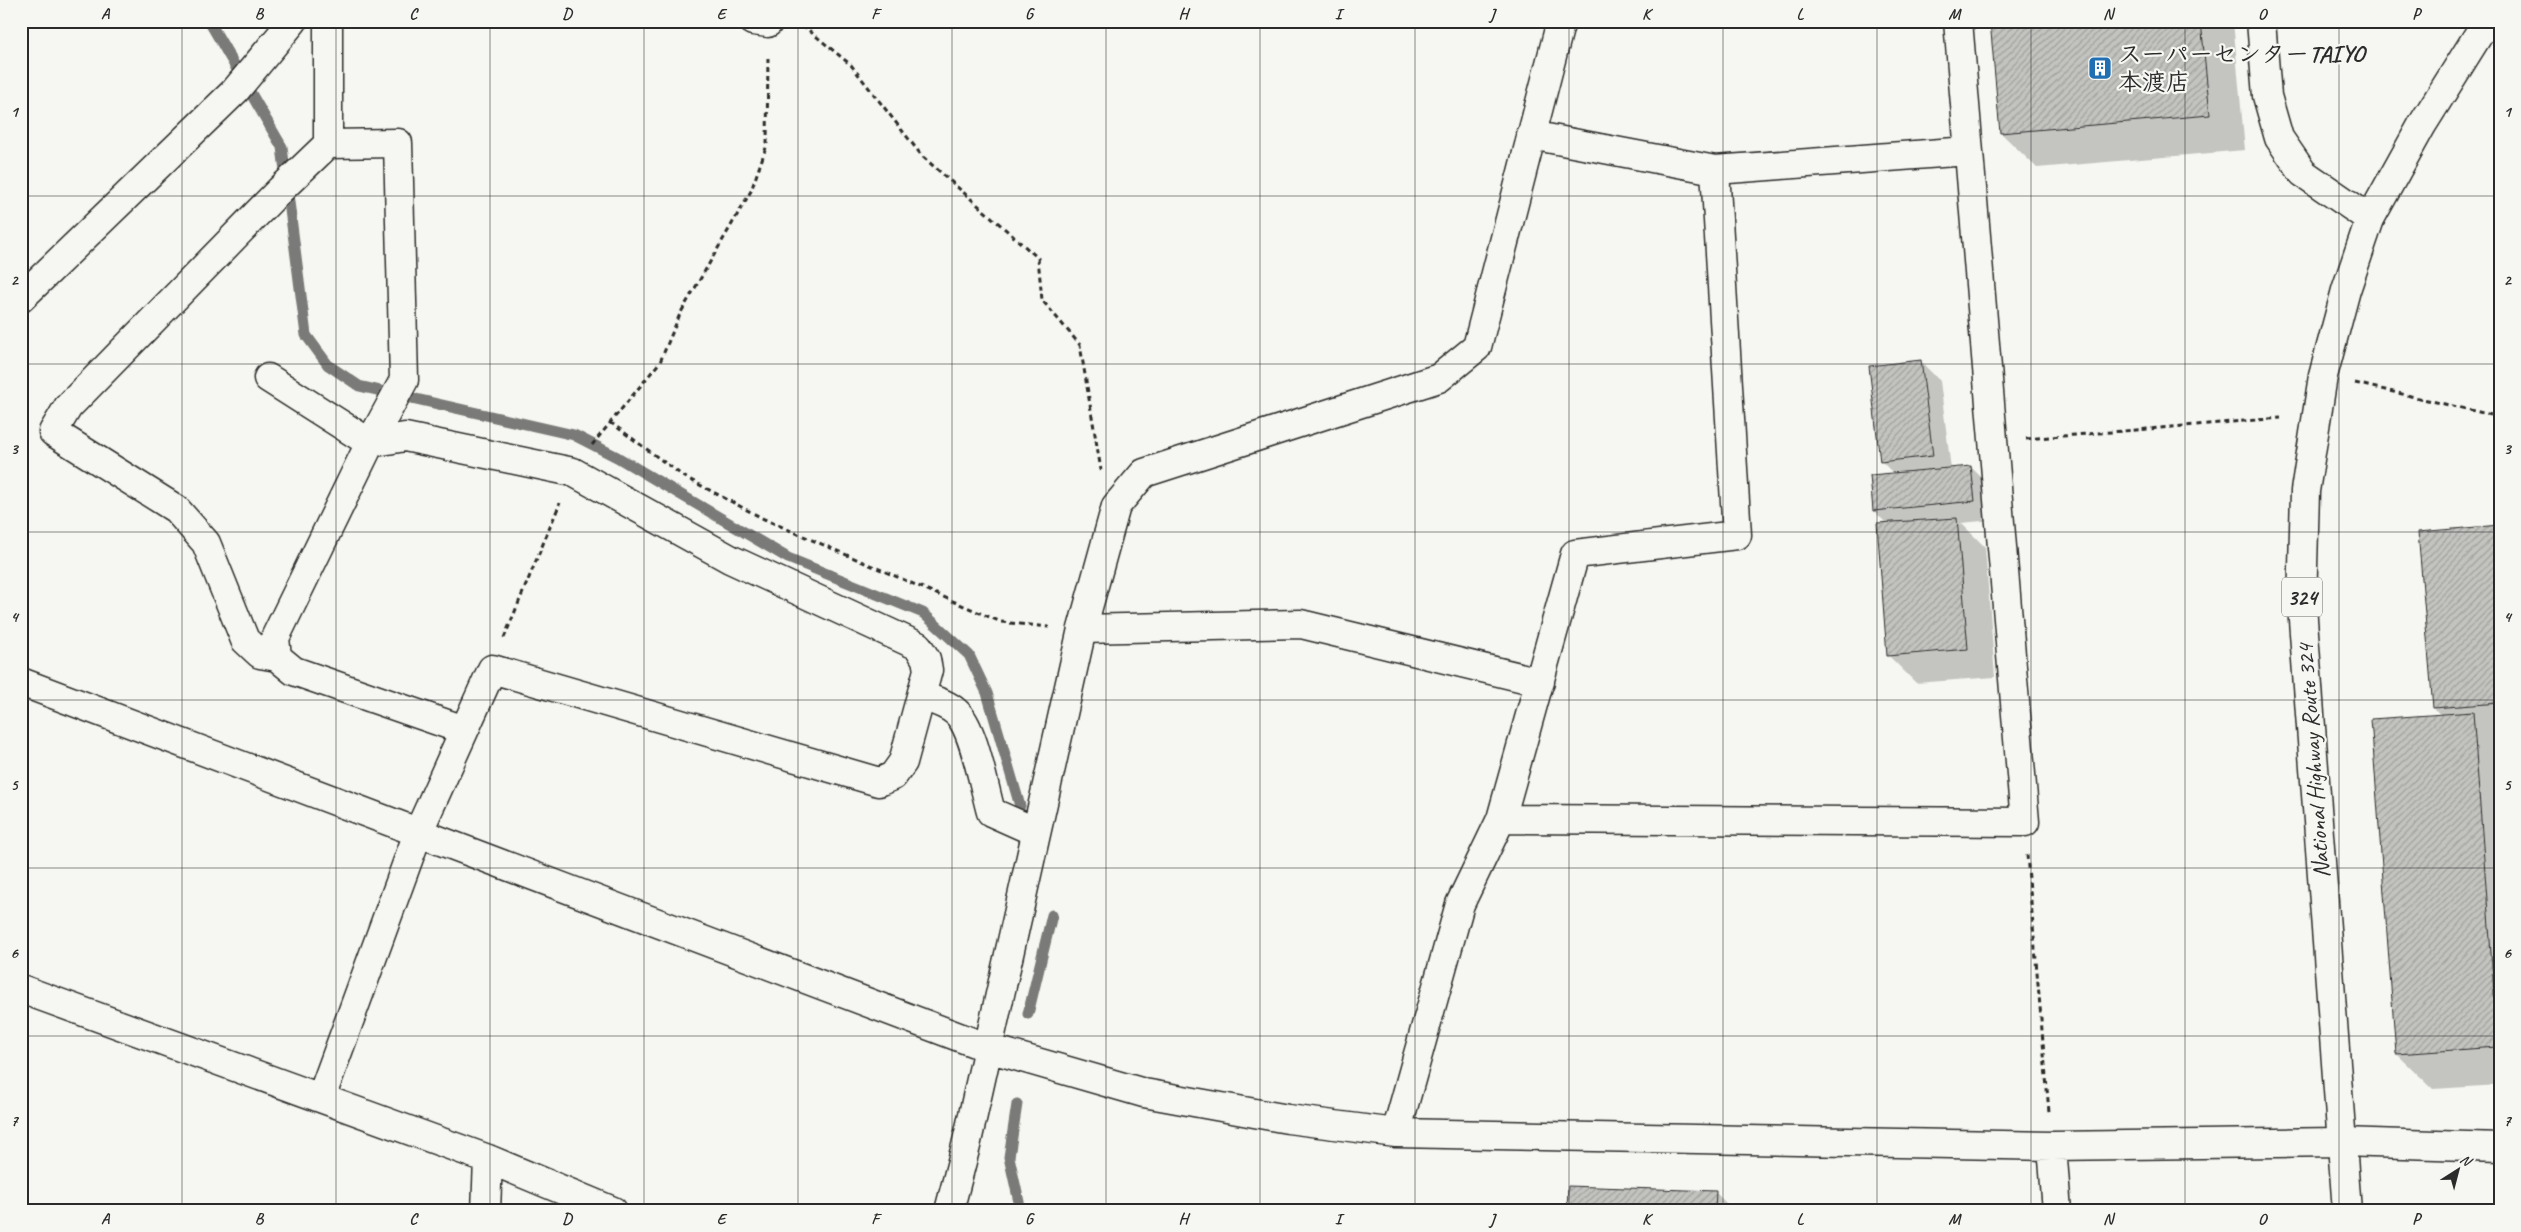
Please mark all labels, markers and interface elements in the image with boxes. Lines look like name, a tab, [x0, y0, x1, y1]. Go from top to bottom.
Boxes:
text: A	[101, 4, 111, 24]
text: B	[255, 4, 265, 24]
text: C	[409, 4, 419, 24]
text: D	[562, 4, 573, 24]
text: E	[717, 4, 728, 24]
text: F	[871, 4, 882, 24]
text: G	[1025, 4, 1035, 24]
text: H	[1178, 4, 1190, 24]
text: I	[1335, 4, 1345, 24]
text: J	[1488, 4, 1497, 24]
text: K	[1642, 4, 1654, 24]
text: L	[1797, 4, 1805, 24]
text: M	[1948, 4, 1962, 24]
text: N	[2103, 4, 2116, 24]
text: O	[2258, 4, 2268, 24]
text: P	[2412, 4, 2422, 24]
place label: スーパーセンターTAIYO 本渡店	[2118, 39, 2367, 97]
building icon: スーパーセンターTAIYO 本渡店	[2087, 55, 2113, 81]
text: 1	[10, 102, 19, 122]
text: 1	[2503, 102, 2512, 122]
text: 2	[10, 270, 19, 290]
text: 2	[2503, 270, 2512, 290]
text: 3	[10, 439, 19, 459]
text: 3	[2503, 439, 2512, 459]
road number: 324	[2282, 578, 2322, 616]
text: 4	[10, 607, 19, 627]
text: 4	[2503, 607, 2512, 627]
street label: National Highway Route 324	[2290, 641, 2336, 879]
text: 5	[11, 775, 20, 795]
text: 5	[2504, 775, 2513, 795]
text: 6	[10, 943, 19, 963]
text: 6	[2503, 943, 2512, 963]
text: 7	[10, 1111, 19, 1131]
text: 7	[2503, 1111, 2512, 1131]
north arrow	[2434, 1144, 2484, 1194]
text: N	[2457, 1150, 2476, 1171]
text: A	[101, 1209, 111, 1229]
text: B	[255, 1209, 265, 1229]
text: C	[409, 1209, 419, 1229]
text: D	[562, 1209, 573, 1229]
text: E	[717, 1209, 728, 1229]
text: F	[871, 1209, 882, 1229]
text: G	[1025, 1209, 1035, 1229]
text: H	[1178, 1209, 1190, 1229]
text: I	[1335, 1209, 1345, 1229]
text: J	[1488, 1209, 1497, 1229]
text: K	[1642, 1209, 1654, 1229]
text: L	[1797, 1209, 1805, 1229]
text: M	[1948, 1209, 1962, 1229]
text: N	[2103, 1209, 2116, 1229]
text: O	[2258, 1209, 2268, 1229]
text: P	[2412, 1209, 2422, 1229]

